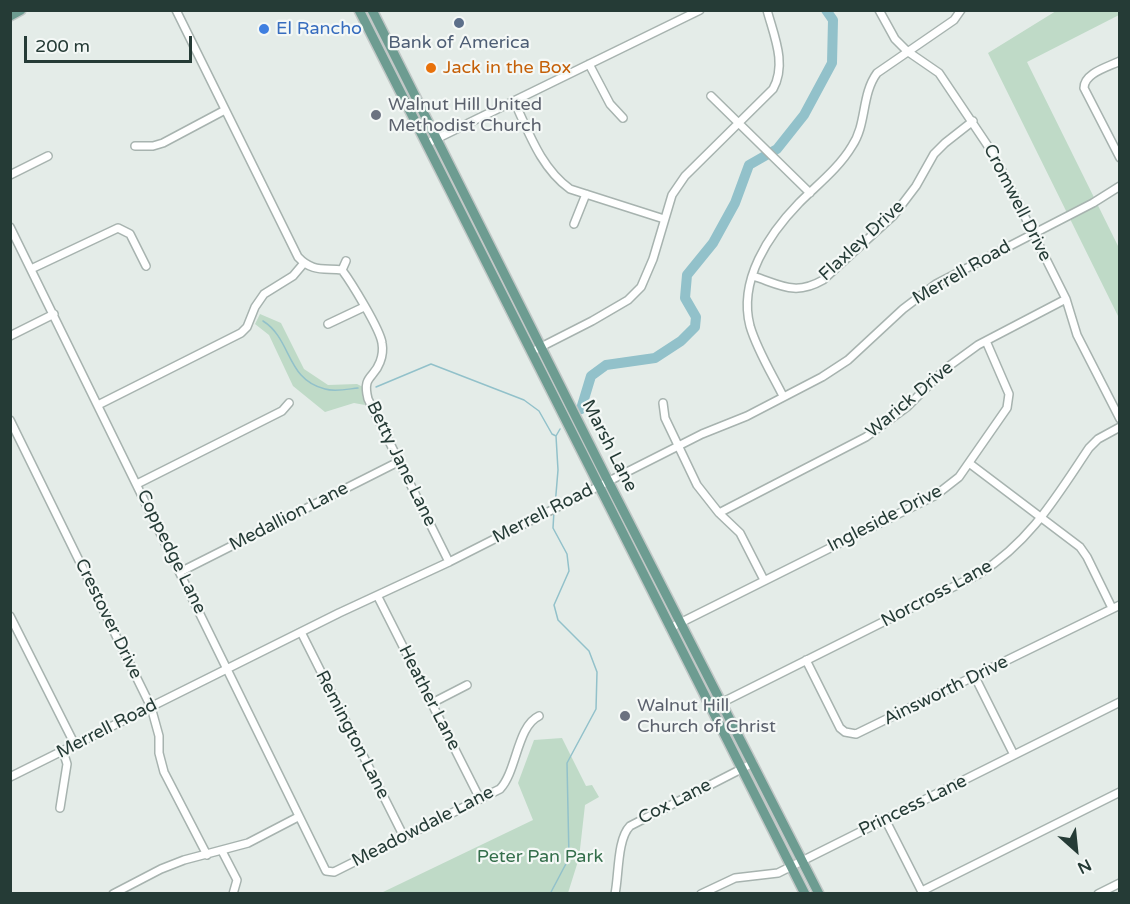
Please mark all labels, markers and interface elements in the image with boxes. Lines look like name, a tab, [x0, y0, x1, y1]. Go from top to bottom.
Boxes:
marker: Bank of America	[452, 16, 466, 30]
place label: El Rancho	[276, 18, 362, 40]
marker: El Rancho	[257, 22, 271, 36]
scale bar	[27, 24, 195, 62]
place label: Bank of America	[388, 32, 530, 54]
text: 200 m	[35, 35, 90, 57]
place label: Jack in the Box	[443, 57, 571, 79]
marker: Jack in the Box	[424, 61, 438, 75]
place label: Walnut Hill United Methodist Church	[388, 94, 542, 136]
marker: Walnut Hill United Methodist Church	[369, 108, 383, 122]
street label: Cromwell Drive	[978, 141, 1056, 265]
street label: Flaxley Drive	[815, 196, 909, 286]
street label: Merrell Road	[909, 236, 1015, 310]
street label: Warick Drive	[862, 357, 958, 443]
street label: Marsh Lane	[577, 396, 641, 496]
street label: Betty Jane Lane	[361, 398, 441, 530]
street label: Medallion Lane	[226, 478, 352, 556]
street label: Merrell Road	[489, 479, 597, 549]
street label: Ingleside Drive	[824, 481, 946, 557]
street label: Coppedge Lane	[132, 486, 210, 618]
street label: Crestover Drive	[70, 555, 146, 683]
street label: Norcross Lane	[878, 556, 996, 632]
street label: Heather Lane	[393, 642, 465, 754]
street label: Ainsworth Drive	[880, 651, 1012, 731]
street label: Remington Lane	[310, 667, 394, 803]
street label: Merrell Road	[53, 694, 161, 764]
place label: Walnut Hill Church of Christ	[637, 695, 776, 738]
marker: Walnut Hill Church of Christ	[618, 709, 632, 723]
street label: Princess Lane	[855, 771, 971, 841]
street label: Cox Lane	[635, 774, 715, 830]
street label: Meadowdale Lane	[349, 782, 497, 872]
north arrow	[1046, 820, 1106, 880]
park label: Peter Pan Park	[477, 846, 603, 868]
text: N	[1074, 854, 1094, 878]

